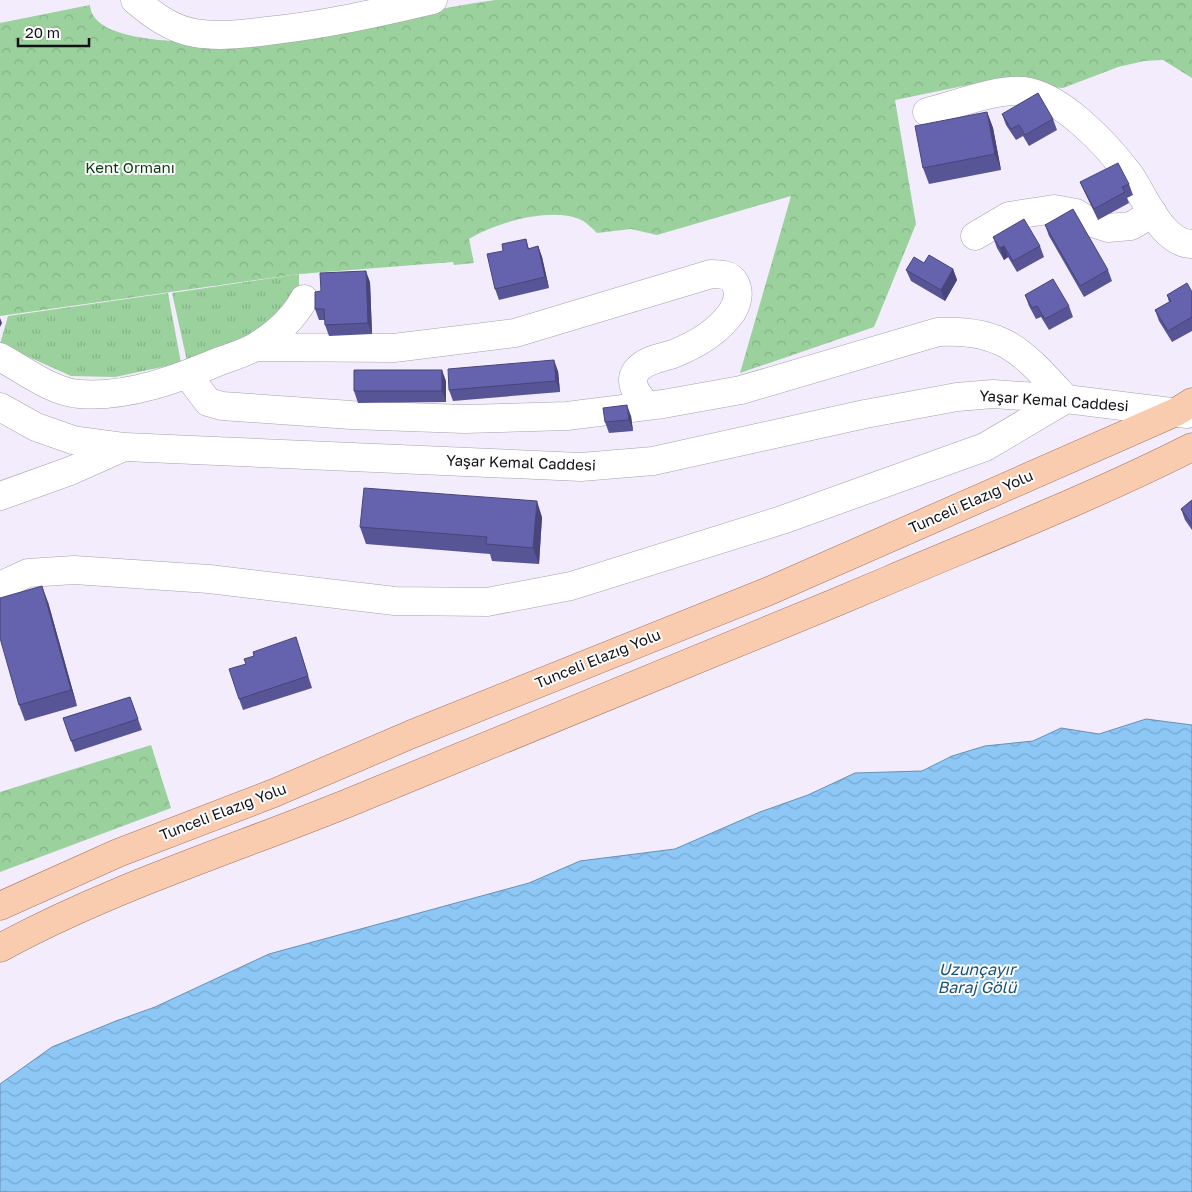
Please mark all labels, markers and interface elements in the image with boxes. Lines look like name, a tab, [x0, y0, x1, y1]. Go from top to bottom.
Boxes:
scale bar	[18, 15, 89, 47]
text: 20 m	[25, 23, 60, 41]
park label: Kent Ormanı	[85, 158, 175, 176]
street label: Yaşar Kemal Caddesi	[979, 386, 1129, 414]
street label: Yaşar Kemal Caddesi	[446, 450, 596, 474]
street label: Tunceli Elazığ Yolu	[906, 466, 1035, 537]
street label: Tunceli Elazığ Yolu	[532, 625, 663, 692]
street label: Tunceli Elazığ Yolu	[157, 779, 288, 843]
water label: Uzunçayır Baraj Gölü	[938, 959, 1018, 997]

